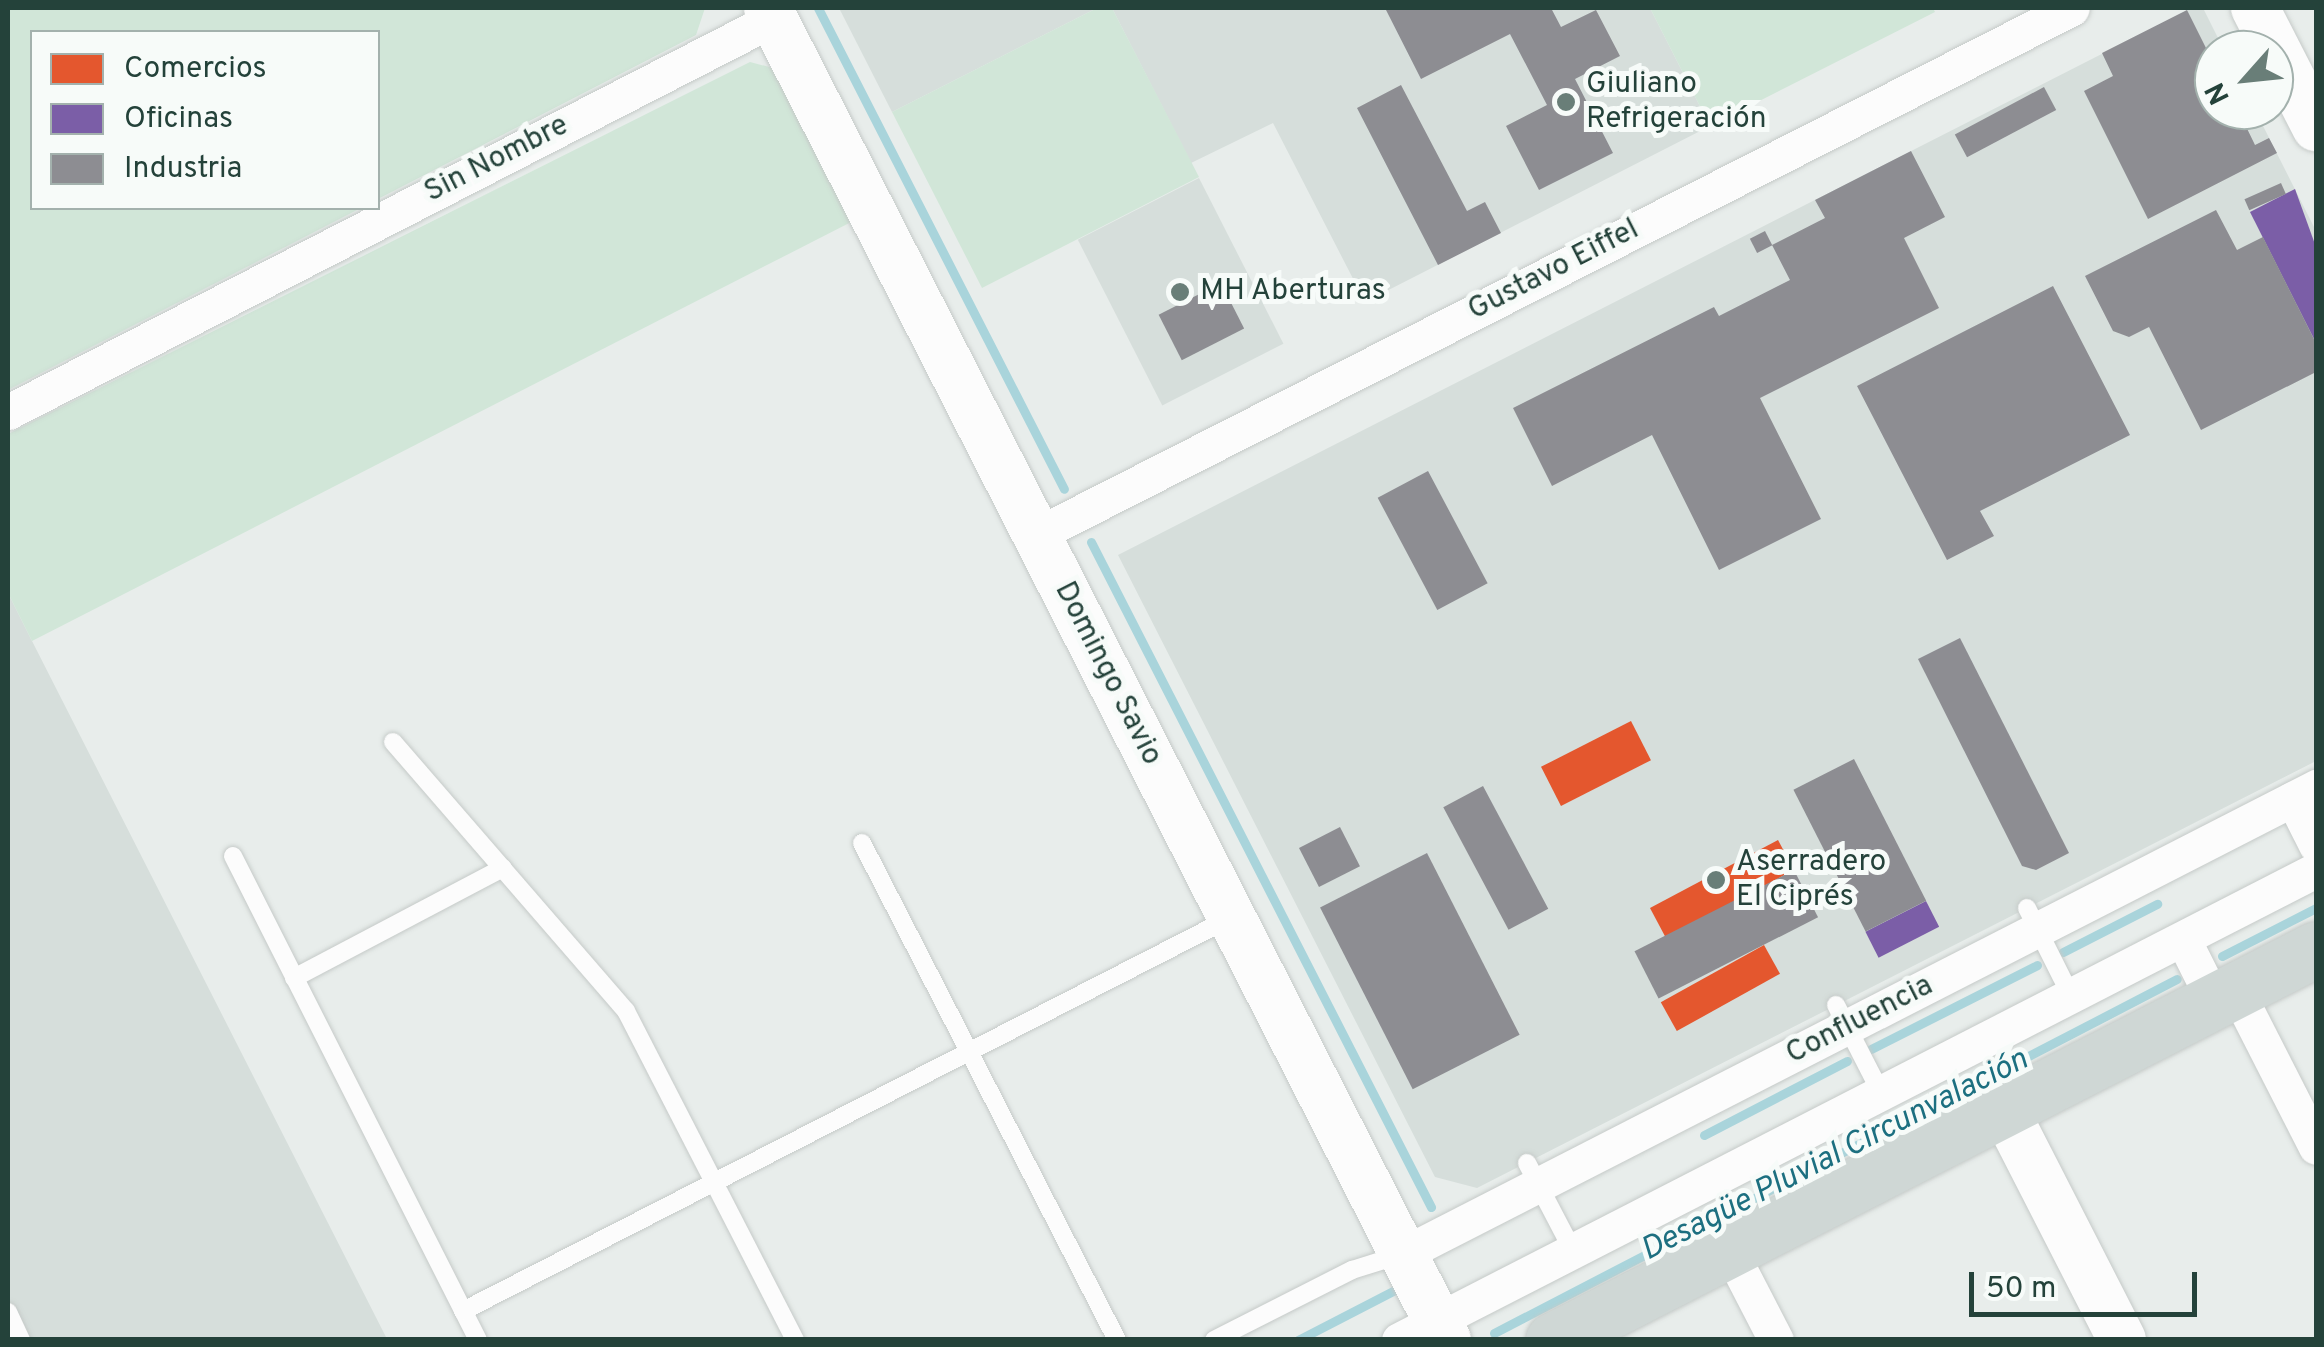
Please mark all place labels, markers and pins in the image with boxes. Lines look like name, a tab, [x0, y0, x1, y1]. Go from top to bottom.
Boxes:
place label: Giuliano Refrigeración	[1586, 67, 1767, 138]
marker: Giuliano Refrigeración	[1555, 91, 1577, 113]
place label: MH Aberturas	[1200, 274, 1387, 310]
marker: MH Aberturas	[1169, 281, 1191, 303]
place label: Aserradero El Ciprés	[1736, 845, 1886, 916]
marker: Aserradero El Ciprés	[1705, 869, 1727, 891]

